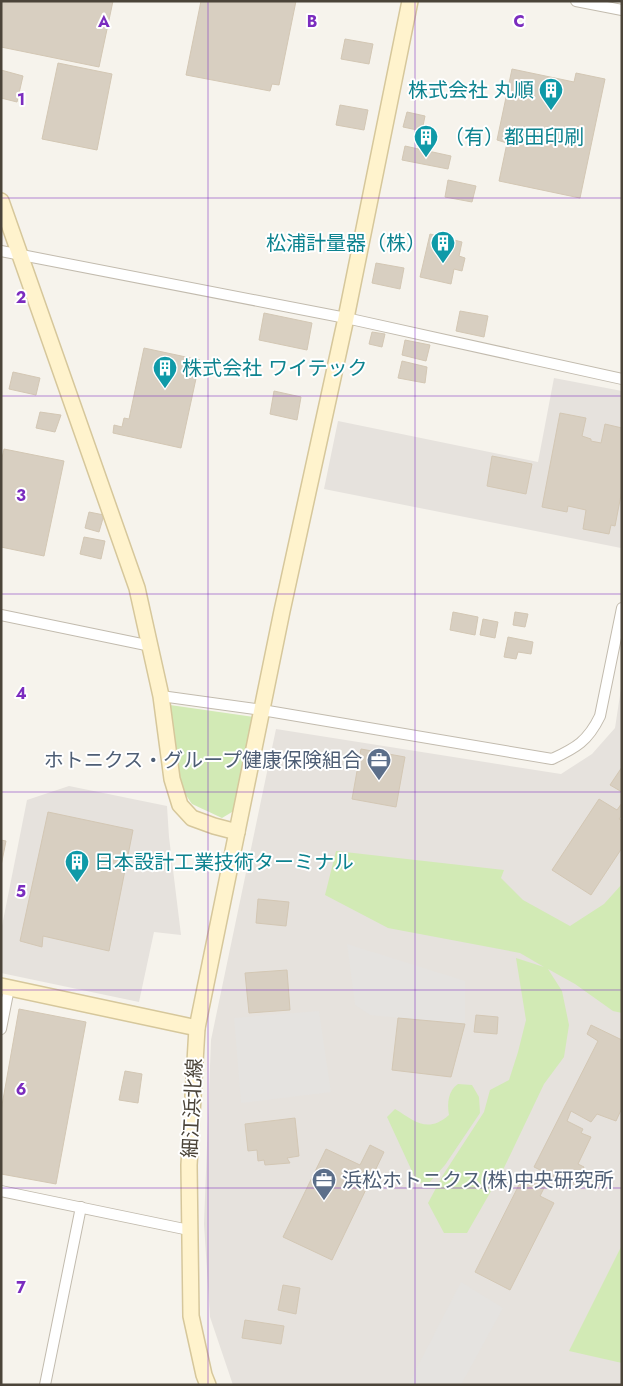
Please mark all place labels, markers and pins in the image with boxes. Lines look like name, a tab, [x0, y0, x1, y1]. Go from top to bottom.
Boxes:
place label: 株式会社 丸順	[408, 76, 534, 105]
building icon: 株式会社 丸順	[538, 77, 564, 111]
place label: （有）都田印刷	[444, 123, 584, 152]
building icon: （有）都田印刷	[413, 124, 439, 158]
place label: 松浦計量器（株）	[266, 229, 426, 258]
building icon: 松浦計量器（株）	[430, 230, 456, 264]
place label: 株式会社 ワイテック	[182, 354, 368, 383]
building icon: 株式会社 ワイテック	[152, 355, 178, 389]
place label: ホトニクス・グループ健康保険組合	[44, 746, 362, 775]
office icon: ホトニクス・グループ健康保険組合	[366, 747, 392, 781]
place label: 日本設計工業技術ターミナル	[94, 848, 354, 877]
building icon: 日本設計工業技術ターミナル	[64, 849, 90, 883]
place label: 浜松ホトニクス(株)中央研究所	[342, 1166, 614, 1195]
office icon: 浜松ホトニクス(株)中央研究所	[311, 1167, 337, 1201]

